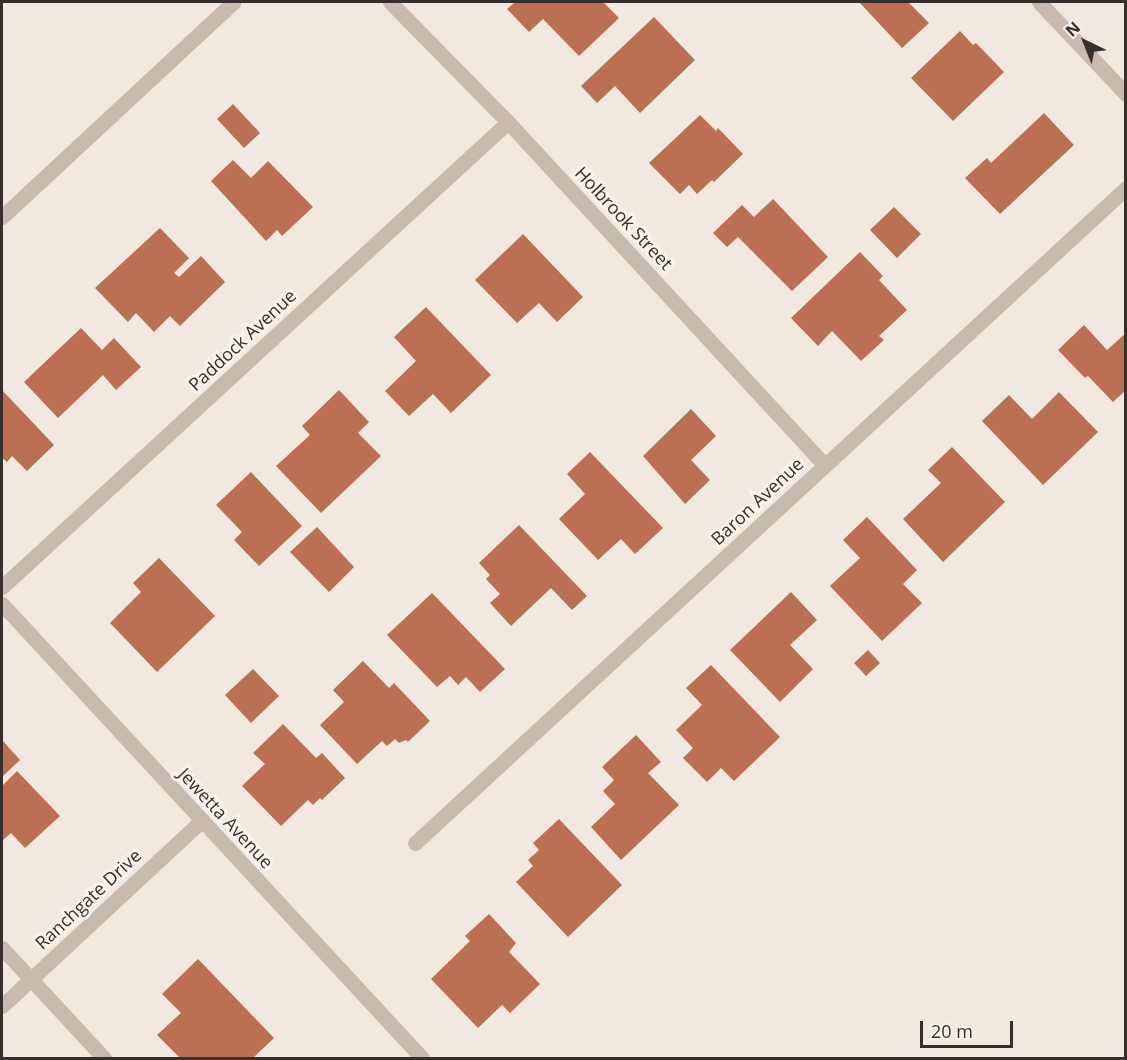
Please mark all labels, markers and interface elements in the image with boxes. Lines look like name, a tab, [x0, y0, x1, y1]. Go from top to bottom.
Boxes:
north arrow	[1055, 12, 1115, 72]
text: N	[1060, 16, 1085, 41]
street label: Holbrook Street	[571, 162, 677, 274]
street label: Paddock Avenue	[184, 285, 300, 395]
street label: Baron Avenue	[706, 453, 808, 549]
street label: Jewetta Avenue	[174, 763, 278, 873]
street label: Ranchgate Drive	[31, 844, 145, 954]
scale bar	[923, 1009, 1016, 1047]
text: 20 m	[931, 1019, 973, 1043]

